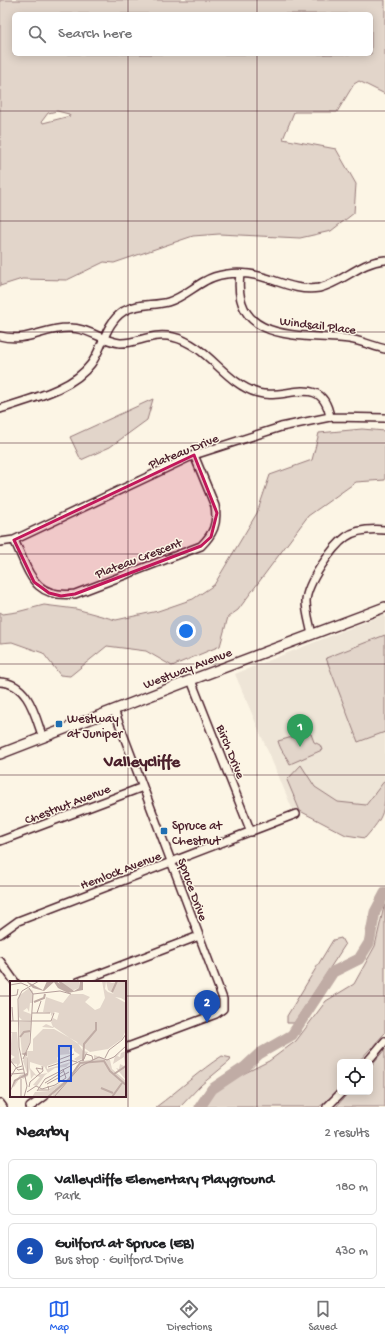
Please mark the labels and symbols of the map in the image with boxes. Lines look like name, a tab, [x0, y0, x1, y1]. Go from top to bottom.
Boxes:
street label: Windsail Place	[279, 314, 357, 339]
street label: Plateau Drive	[146, 431, 221, 474]
street label: Plateau Crescent	[93, 535, 186, 583]
your location	[176, 621, 196, 641]
street label: Westway Avenue	[141, 645, 235, 693]
place label: Westway at Juniper	[67, 712, 124, 742]
pin: 1	[287, 714, 313, 747]
marker: Westway at Juniper	[54, 719, 64, 729]
street label: Birch Drive	[212, 722, 247, 781]
district label: Valleycliffe	[103, 753, 181, 773]
street label: Chestnut Avenue	[23, 782, 113, 829]
place label: Spruce at Chestnut	[172, 819, 224, 849]
marker: Spruce at Chestnut	[159, 826, 169, 836]
street label: Hemlock Avenue	[78, 849, 164, 894]
street label: Spruce Drive	[173, 856, 210, 924]
inset map	[10, 981, 126, 1097]
pin: 2	[194, 990, 220, 1023]

